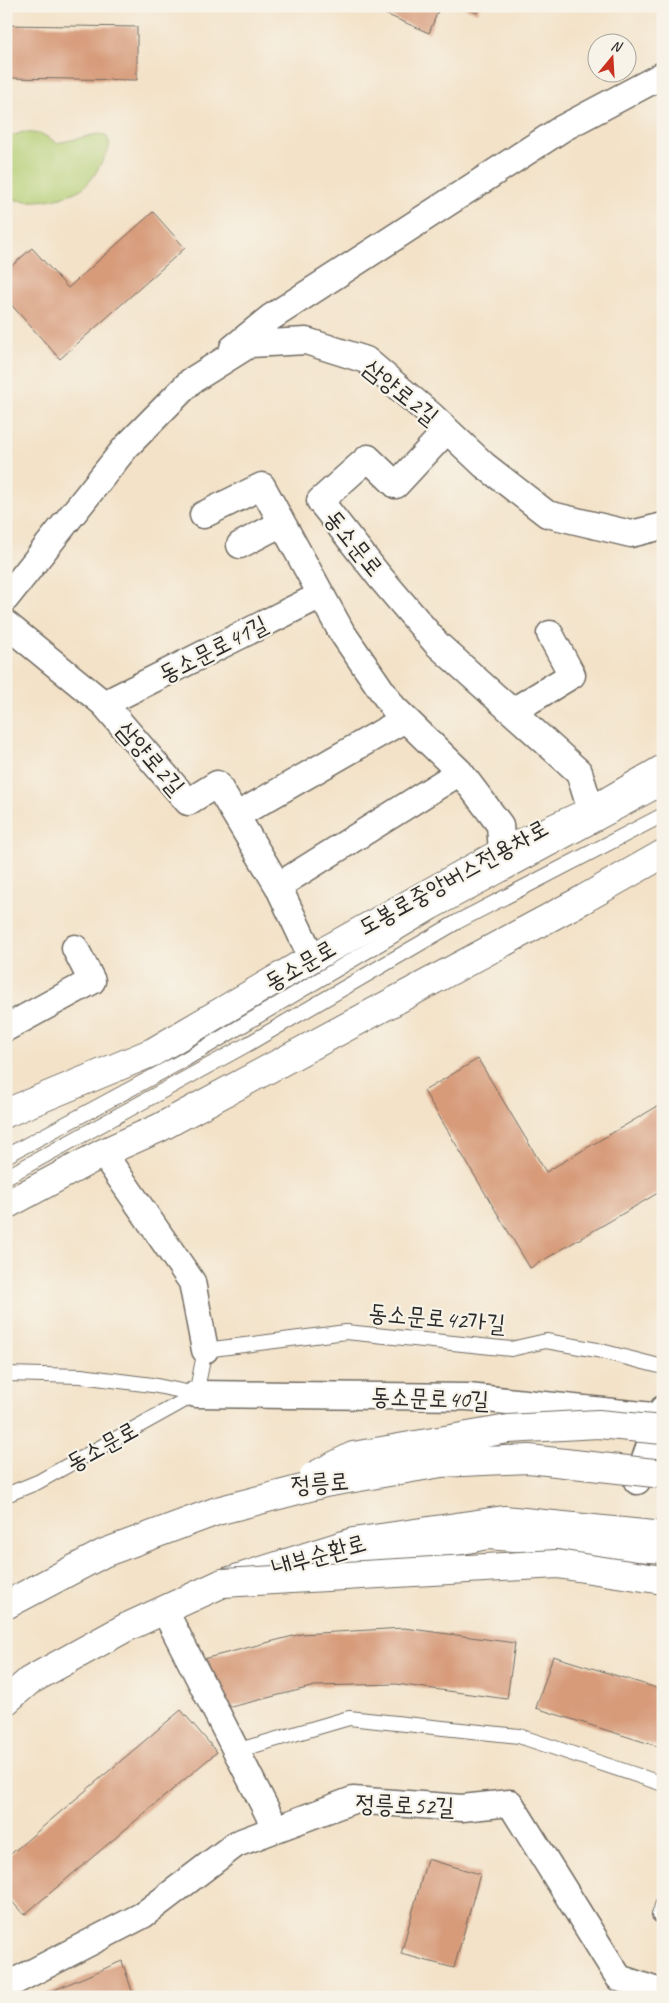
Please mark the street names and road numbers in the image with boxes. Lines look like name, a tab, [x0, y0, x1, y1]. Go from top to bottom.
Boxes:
street label: 삼양로2길	[357, 353, 445, 431]
street label: 동소문로	[318, 504, 390, 582]
street label: 동소문로41길	[154, 609, 272, 689]
street label: 삼양로2길	[111, 715, 191, 801]
street label: 도봉로중앙버스전용차로	[353, 812, 553, 942]
street label: 동소문로	[259, 933, 341, 997]
street label: 동소문로42가길	[367, 1297, 507, 1339]
street label: 동소문로40길	[370, 1381, 490, 1415]
street label: 동소문로	[61, 1414, 143, 1478]
street label: 정릉로	[290, 1466, 350, 1500]
street label: 내부순환로	[268, 1527, 370, 1583]
street label: 정릉로52길	[355, 1788, 455, 1822]

